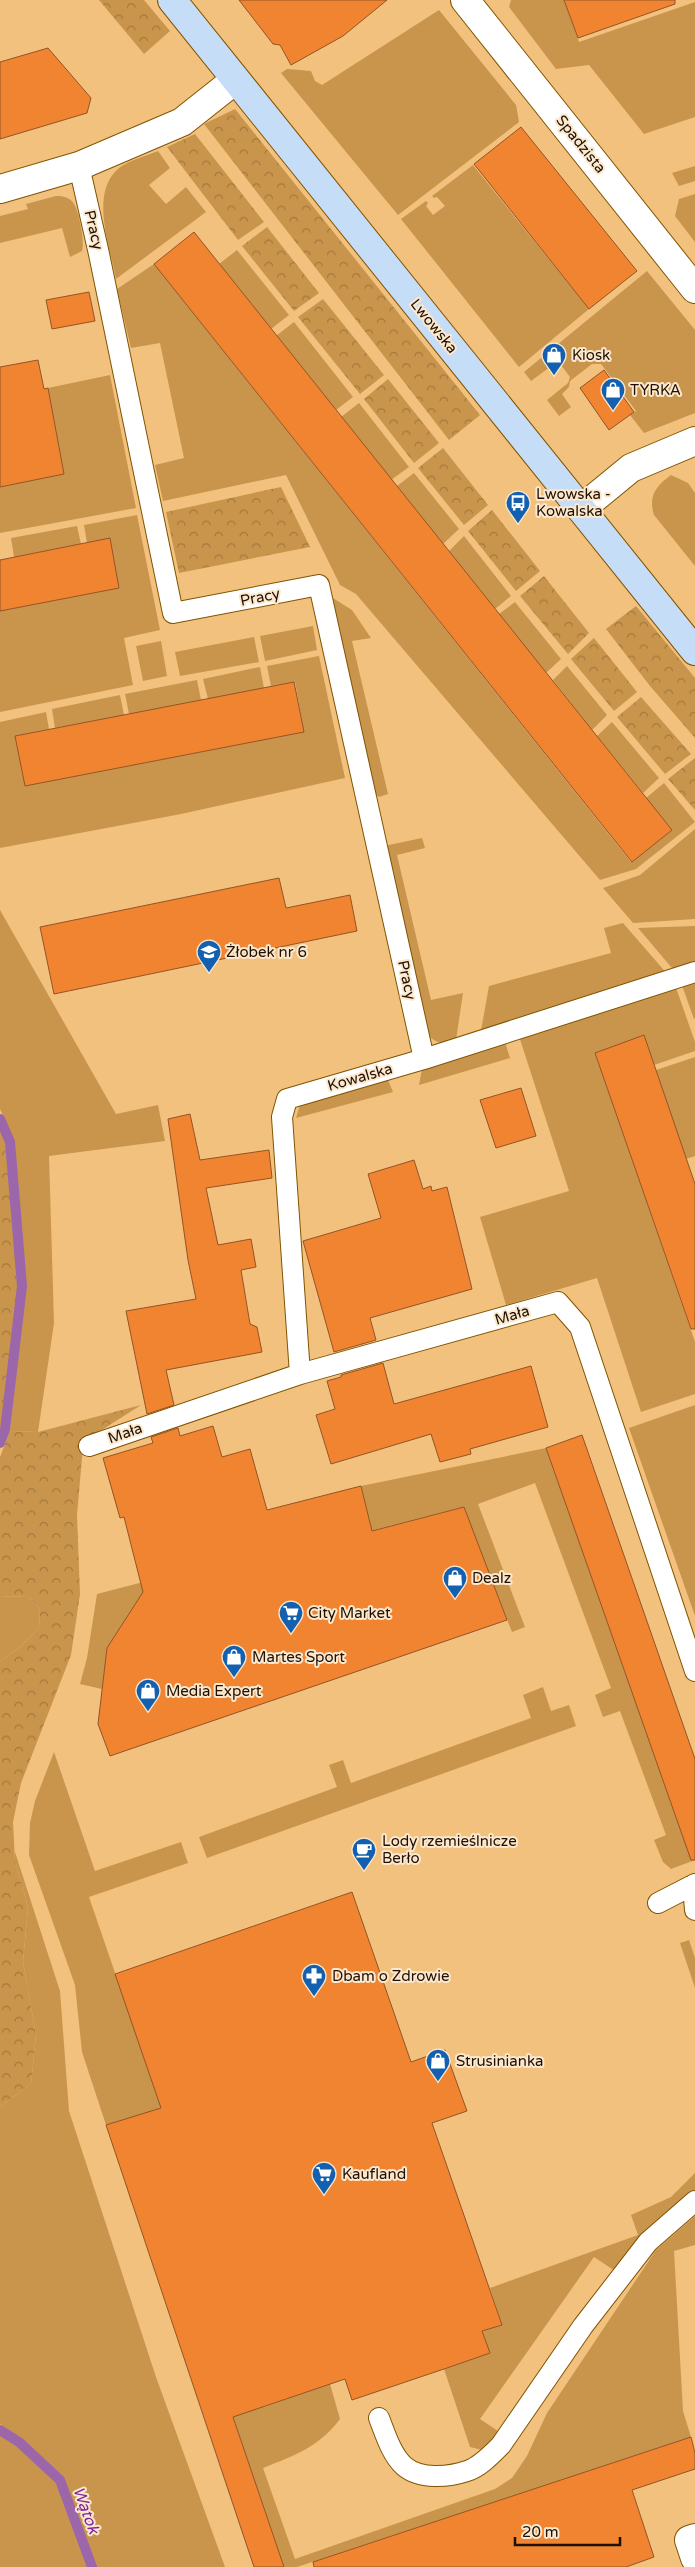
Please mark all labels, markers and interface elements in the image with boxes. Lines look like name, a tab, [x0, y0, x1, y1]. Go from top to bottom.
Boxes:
street label: Spadzista	[552, 112, 610, 176]
street label: Pracy	[81, 208, 107, 252]
street label: Lwowska	[407, 295, 461, 357]
shop icon: Kiosk	[541, 342, 567, 376]
place label: Kiosk	[572, 346, 610, 364]
shop icon: TYRKA	[600, 377, 626, 411]
place label: TYRKA	[630, 381, 681, 399]
place label: Lwowska - Kowalska	[536, 485, 611, 520]
bus stop icon: Lwowska - Kowalska	[505, 490, 531, 524]
street label: Pracy	[239, 584, 281, 610]
school or university icon: Żłobek nr 6	[196, 939, 222, 973]
place label: Żłobek nr 6	[226, 943, 307, 961]
street label: Pracy	[394, 958, 420, 1002]
street label: Kowalska	[325, 1059, 395, 1095]
street label: Mała	[493, 1301, 531, 1329]
street label: Mała	[105, 1419, 145, 1447]
shop icon: Dealz	[442, 1565, 468, 1599]
place label: Dealz	[472, 1569, 511, 1587]
supermarket icon: City Market	[278, 1600, 304, 1634]
place label: City Market	[308, 1604, 391, 1622]
shop icon: Martes Sport	[221, 1644, 247, 1678]
place label: Martes Sport	[252, 1648, 345, 1666]
shop icon: Media Expert	[135, 1678, 161, 1712]
place label: Media Expert	[166, 1682, 262, 1700]
place label: Lody rzemieślnicze Berło	[382, 1832, 517, 1867]
cafe icon: Lody rzemieślnicze Berło	[351, 1837, 377, 1871]
pharmacy icon: Dbam o Zdrowie	[301, 1963, 327, 1997]
place label: Dbam o Zdrowie	[332, 1967, 449, 1985]
shop icon: Strusinianka	[425, 2048, 451, 2082]
place label: Strusinianka	[456, 2052, 543, 2070]
supermarket icon: Kaufland	[311, 2161, 337, 2195]
place label: Kaufland	[342, 2165, 406, 2183]
water label: Wątok	[68, 2484, 104, 2538]
scale bar	[515, 2514, 620, 2546]
text: 20 m	[522, 2523, 559, 2541]

